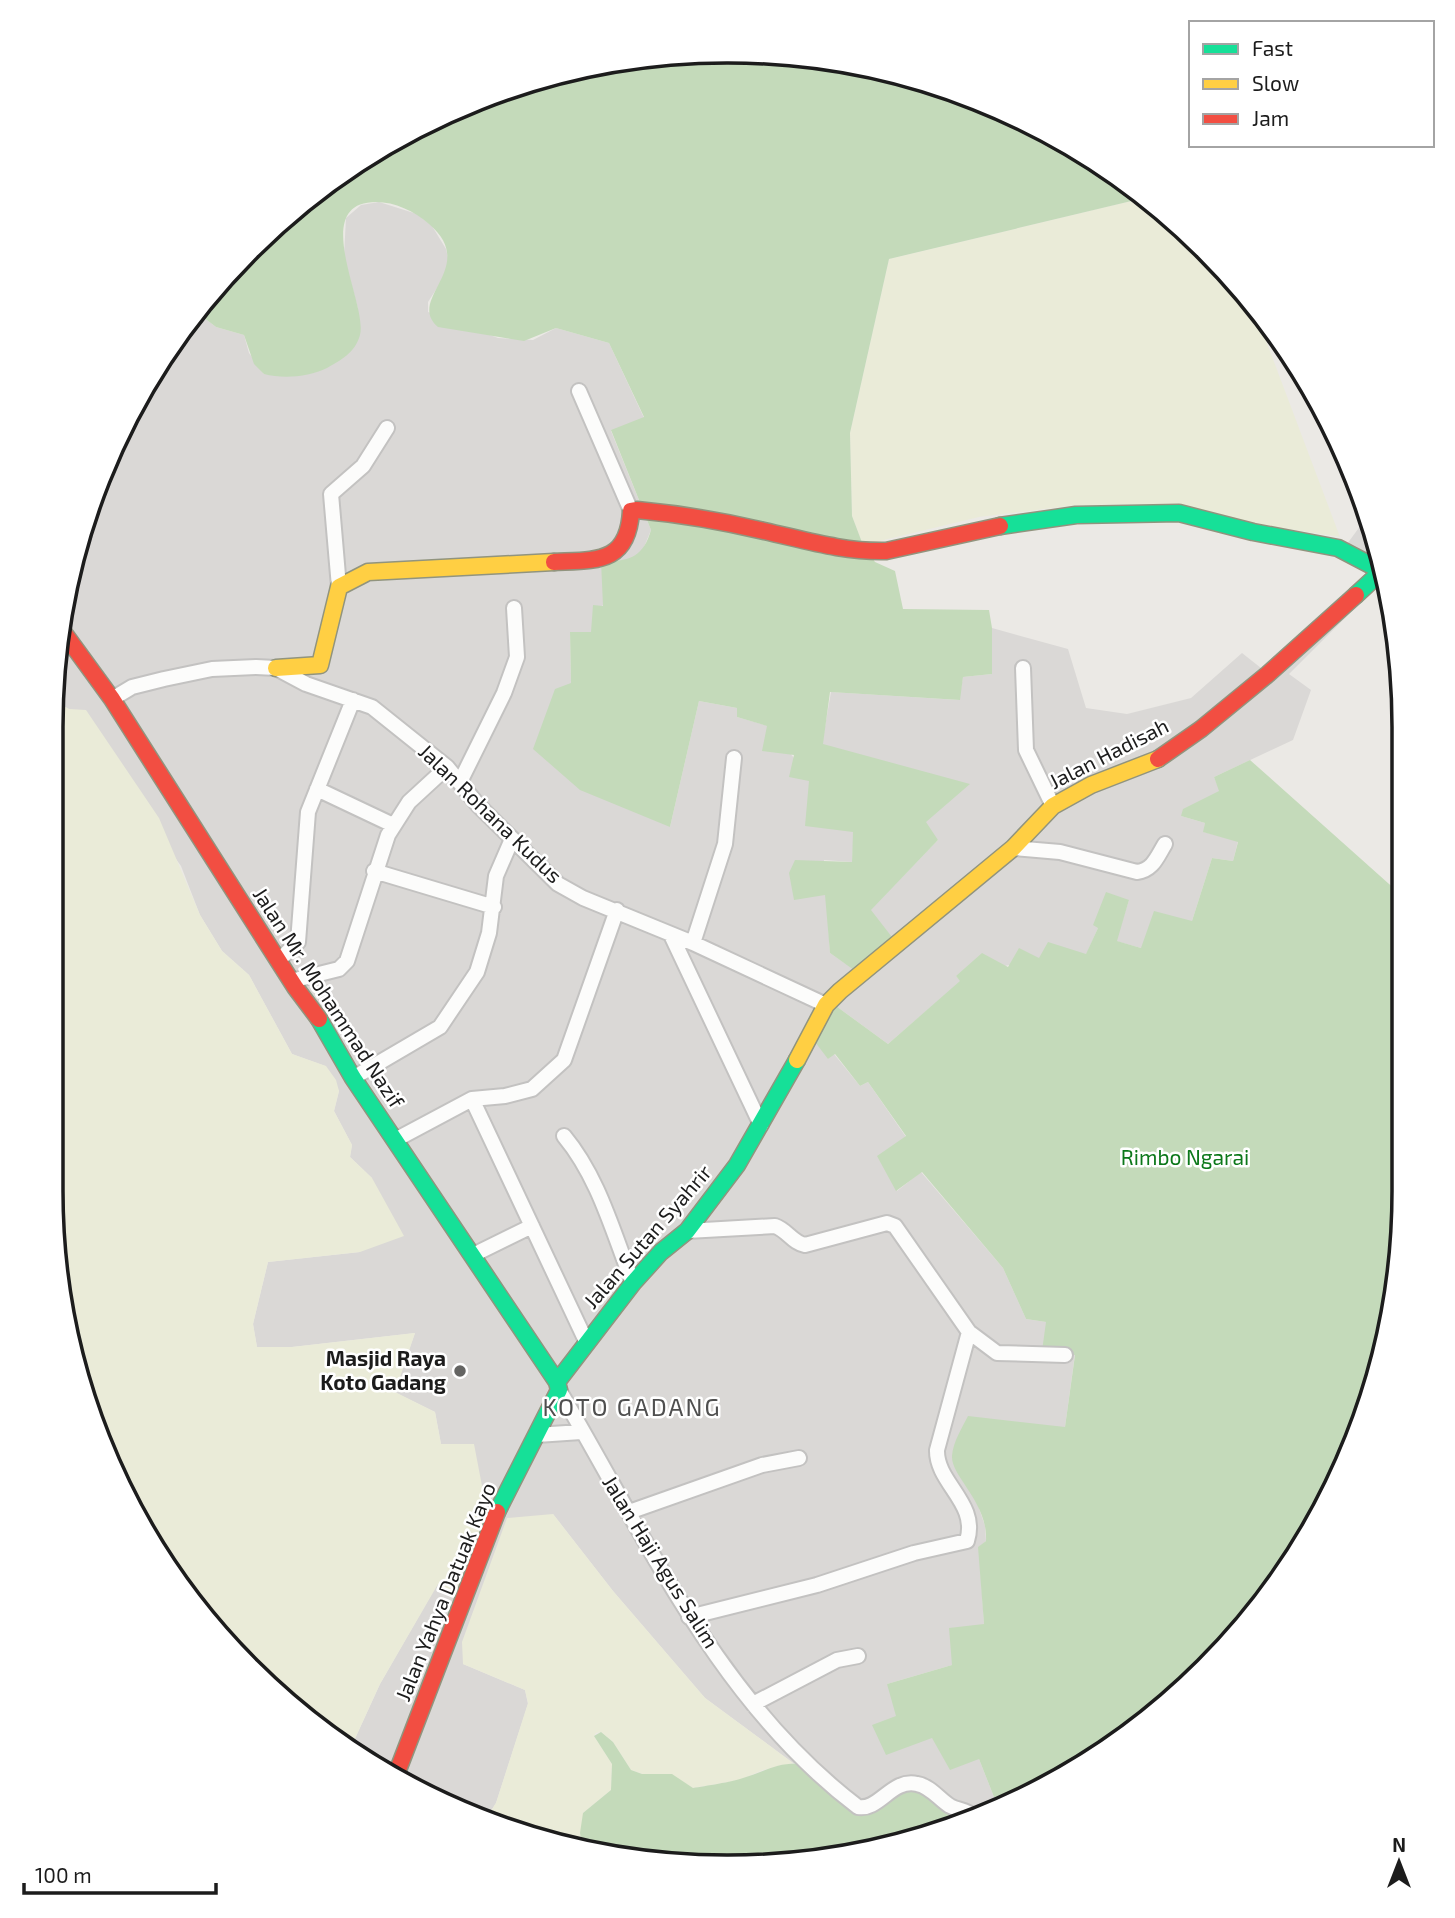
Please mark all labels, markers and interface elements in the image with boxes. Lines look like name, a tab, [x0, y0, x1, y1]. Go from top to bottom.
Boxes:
legend	[1189, 21, 1434, 147]
text: Fast	[1252, 35, 1293, 60]
text: Slow	[1252, 70, 1299, 95]
text: Jam	[1252, 105, 1289, 130]
street label: Jalan Hadisah	[1044, 712, 1172, 793]
street label: Jalan Rohana Kudus	[414, 738, 568, 888]
street label: Jalan Mr. Mohammad Nazif	[249, 882, 411, 1113]
park label: Rimbo Ngarai	[1121, 1144, 1249, 1169]
street label: Jalan Sutan Syahrir	[578, 1159, 716, 1313]
place label: Masjid Raya Koto Gadang	[320, 1345, 446, 1394]
marker: Masjid Raya Koto Gadang	[452, 1363, 468, 1379]
district label: KOTO GADANG	[542, 1392, 722, 1421]
street label: Jalan Haji Agus Salim	[597, 1470, 725, 1653]
street label: Jalan Yahya Datuak Kayo	[389, 1479, 500, 1704]
north arrow	[1364, 1827, 1434, 1897]
text: N	[1392, 1833, 1406, 1856]
scale bar	[24, 1852, 217, 1896]
text: 100 m	[35, 1862, 92, 1887]

